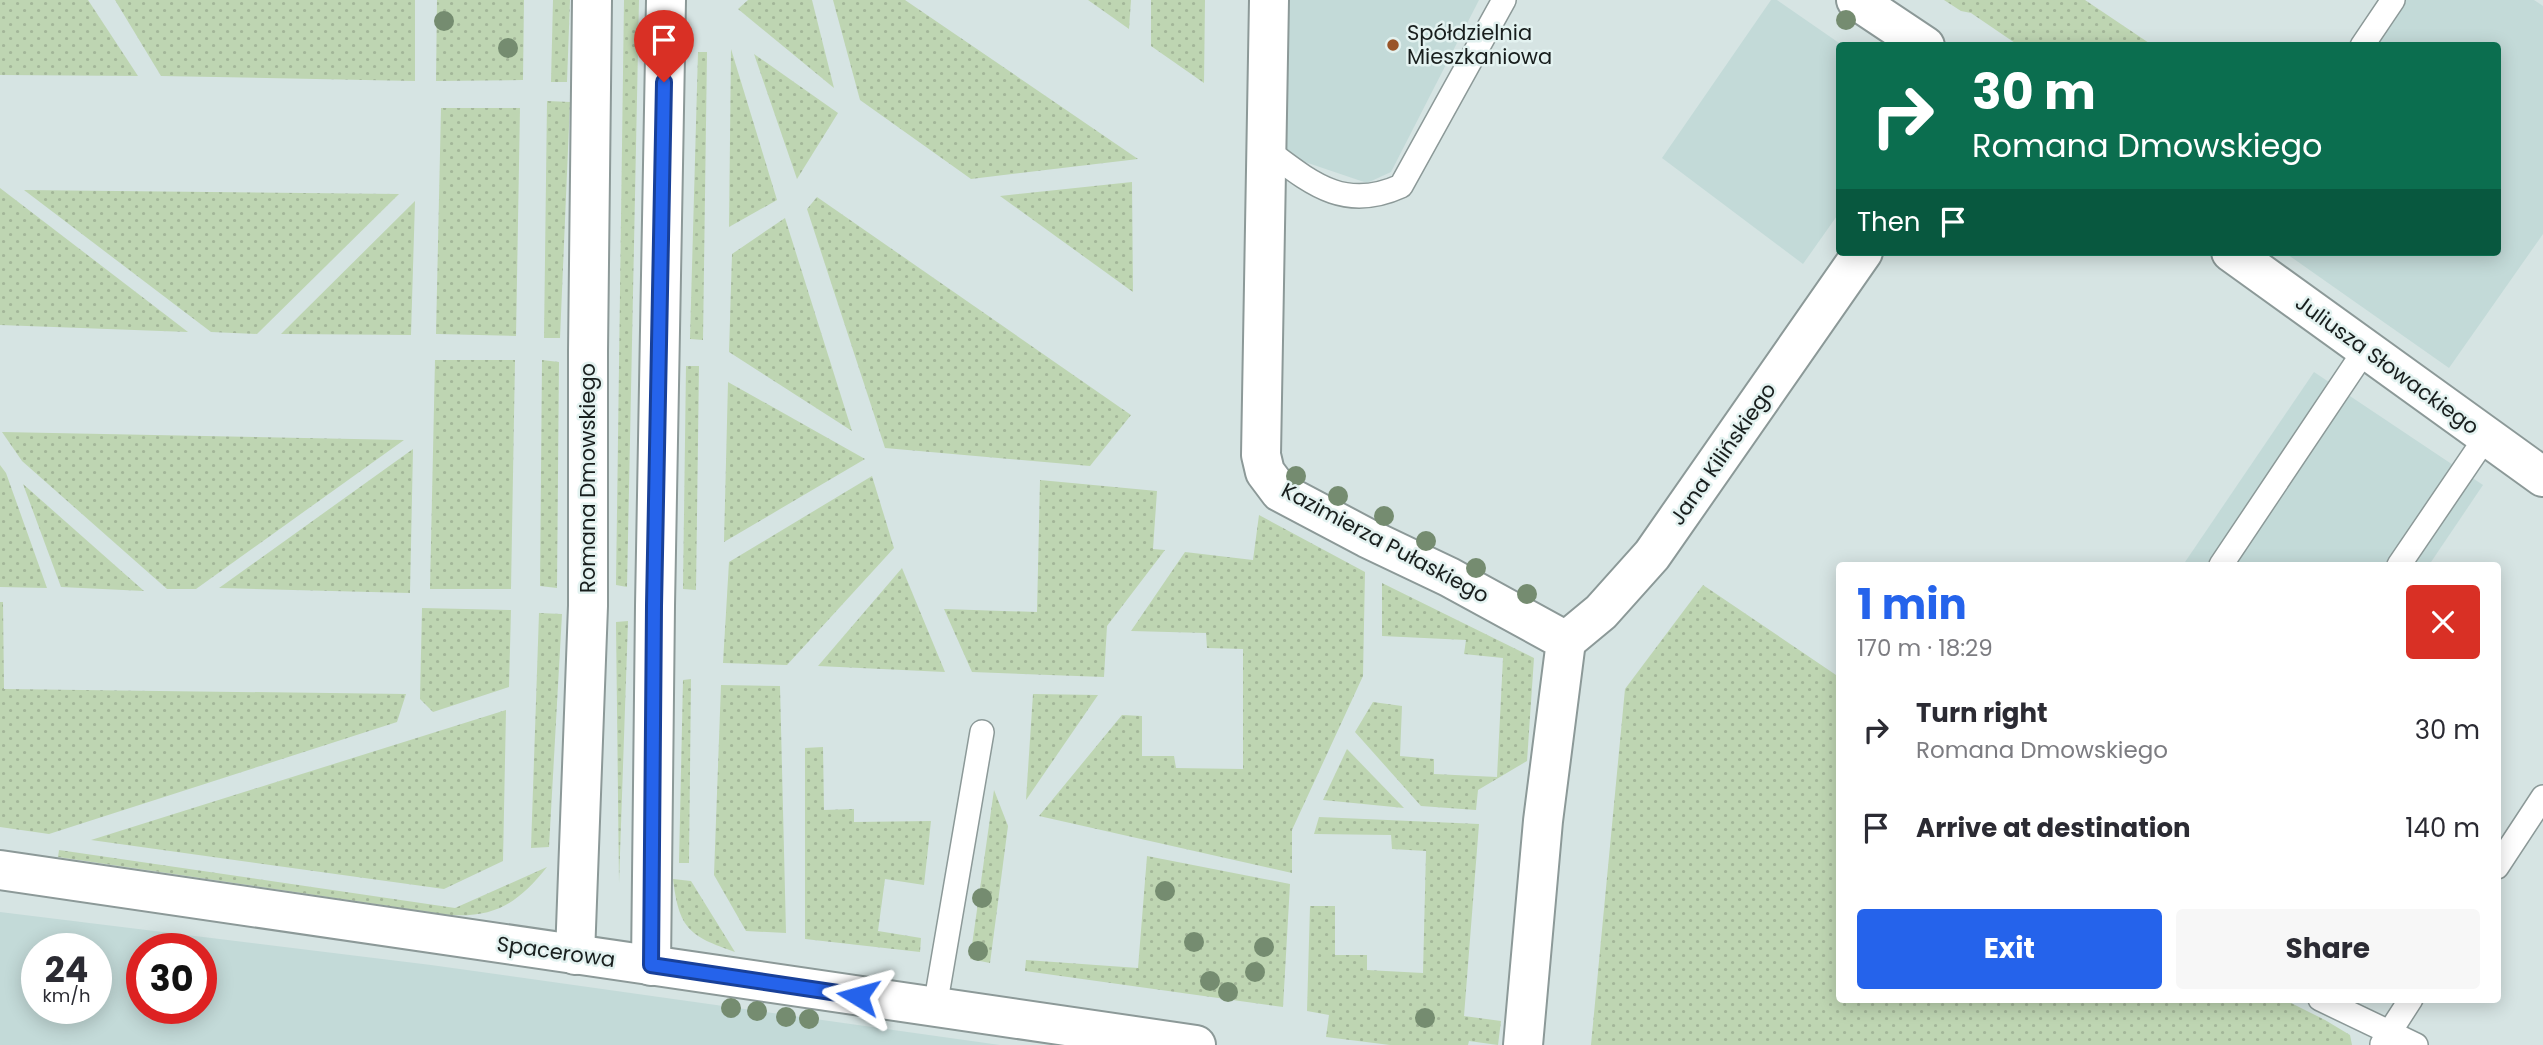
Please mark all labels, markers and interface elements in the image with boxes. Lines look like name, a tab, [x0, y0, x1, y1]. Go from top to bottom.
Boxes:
pin	[634, 10, 694, 82]
place label: Spółdzielnia Mieszkaniowa	[1407, 18, 1552, 71]
icon: arrive	[645, 21, 683, 59]
marker: Spółdzielnia Mieszkaniowa	[1385, 37, 1401, 53]
text: 30 m	[1972, 58, 2096, 126]
icon: right	[1857, 70, 1948, 161]
text: Romana Dmowskiego	[1972, 123, 2323, 168]
icon: arrive	[1934, 203, 1972, 241]
text: Then	[1857, 204, 1920, 240]
street label: Juliusza Słowackiego	[2290, 288, 2485, 441]
street label: Romana Dmowskiego	[573, 363, 602, 593]
street label: Jana Kilińskiego	[1663, 377, 1783, 531]
street label: Kazimierza Pułaskiego	[1276, 475, 1494, 610]
text: 1 min	[1857, 575, 1967, 634]
button: close	[2406, 585, 2480, 659]
text: 170 m · 18:29	[1857, 632, 1993, 664]
text: Turn right	[1916, 695, 2048, 731]
icon: right	[1857, 711, 1895, 749]
text: 30 m	[2415, 712, 2480, 748]
text: Romana Dmowskiego	[1916, 734, 2168, 766]
icon: arrive	[1857, 809, 1895, 847]
text: Arrive at destination	[1916, 810, 2191, 846]
text: 140 m	[2405, 810, 2480, 846]
button: Exit	[1857, 909, 2162, 989]
button: Share	[2176, 909, 2480, 989]
street label: Spacerowa	[495, 929, 617, 974]
speed limit sign: 30	[126, 933, 217, 1024]
text: 24	[45, 945, 88, 994]
position arrow	[821, 959, 895, 1033]
text: km/h	[43, 983, 90, 1008]

